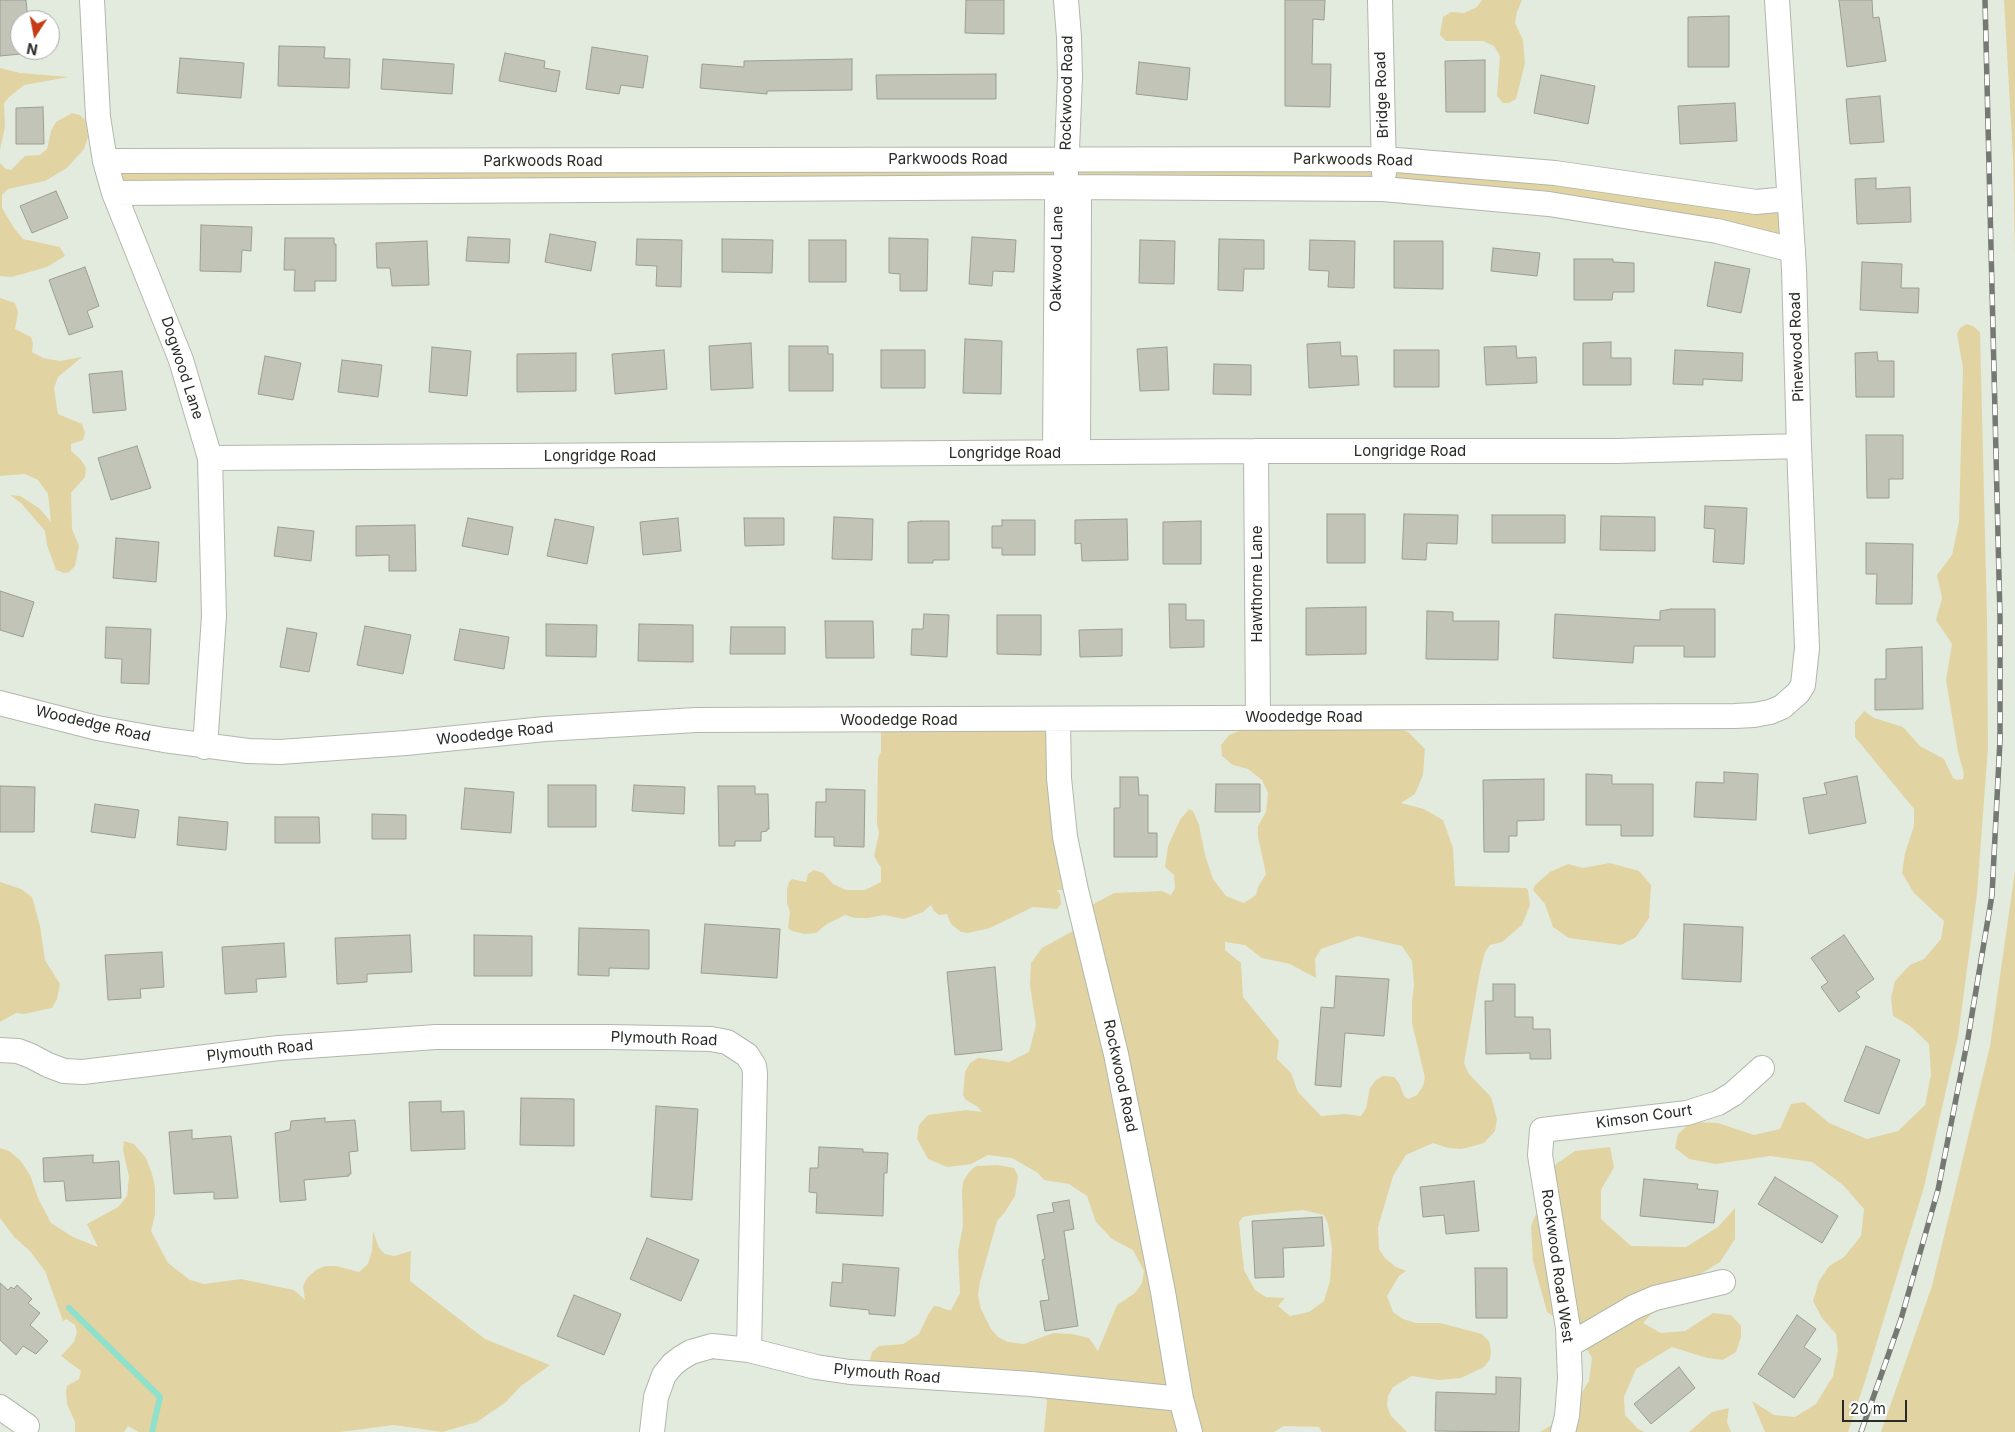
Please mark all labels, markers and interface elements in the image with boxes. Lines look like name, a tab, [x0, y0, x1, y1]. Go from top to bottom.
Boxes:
north arrow	[10, 10, 60, 60]
street label: Rockwood Road	[1057, 35, 1077, 151]
text: N	[25, 40, 39, 59]
street label: Bridge Road	[1371, 51, 1393, 139]
street label: Parkwoods Road	[888, 150, 1008, 168]
street label: Parkwoods Road	[1293, 150, 1413, 170]
street label: Parkwoods Road	[483, 152, 603, 170]
street label: Oakwood Lane	[1047, 206, 1067, 312]
street label: Pinewood Road	[1786, 292, 1808, 402]
street label: Dogwood Lane	[157, 314, 207, 422]
street label: Longridge Road	[1354, 442, 1466, 460]
street label: Longridge Road	[949, 444, 1061, 462]
street label: Longridge Road	[544, 447, 656, 465]
street label: Hawthorne Lane	[1248, 526, 1266, 642]
street label: Woodedge Road	[34, 702, 152, 746]
street label: Woodedge Road	[1245, 708, 1363, 726]
street label: Woodedge Road	[840, 711, 958, 729]
street label: Woodedge Road	[436, 719, 554, 749]
street label: Rockwood Road	[1099, 1018, 1141, 1134]
street label: Plymouth Road	[610, 1028, 718, 1050]
street label: Plymouth Road	[206, 1036, 314, 1066]
street label: Kimson Court	[1595, 1101, 1693, 1133]
street label: Rockwood Road West	[1537, 1188, 1577, 1344]
street label: Plymouth Road	[833, 1360, 941, 1388]
scale bar	[1845, 1390, 1910, 1422]
text: 20 m	[1850, 1399, 1886, 1418]

